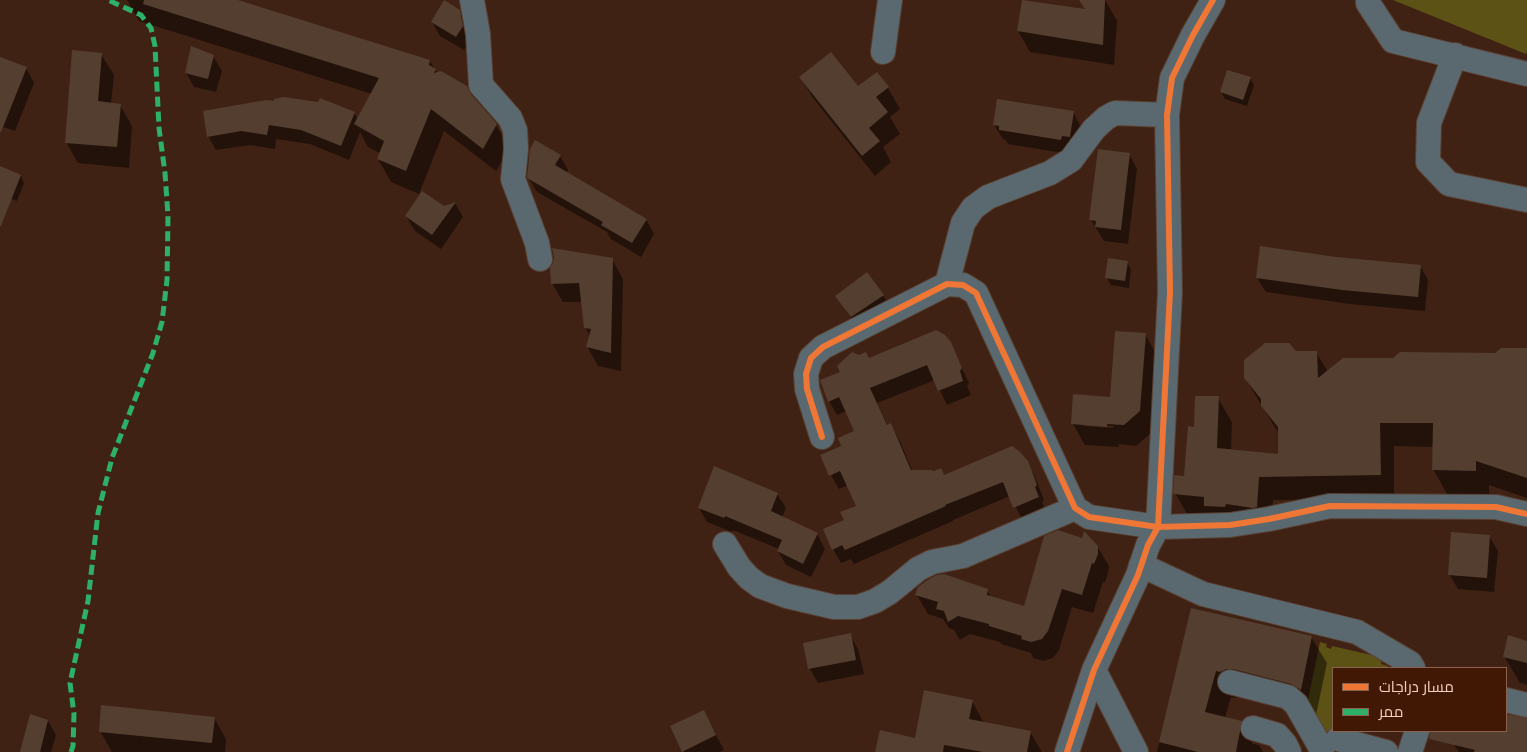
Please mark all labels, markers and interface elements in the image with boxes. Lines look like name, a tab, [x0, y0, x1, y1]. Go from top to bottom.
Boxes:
legend	[1332, 667, 1507, 732]
text: مسار دراجات	[1379, 677, 1454, 696]
text: ممر	[1379, 702, 1403, 721]

